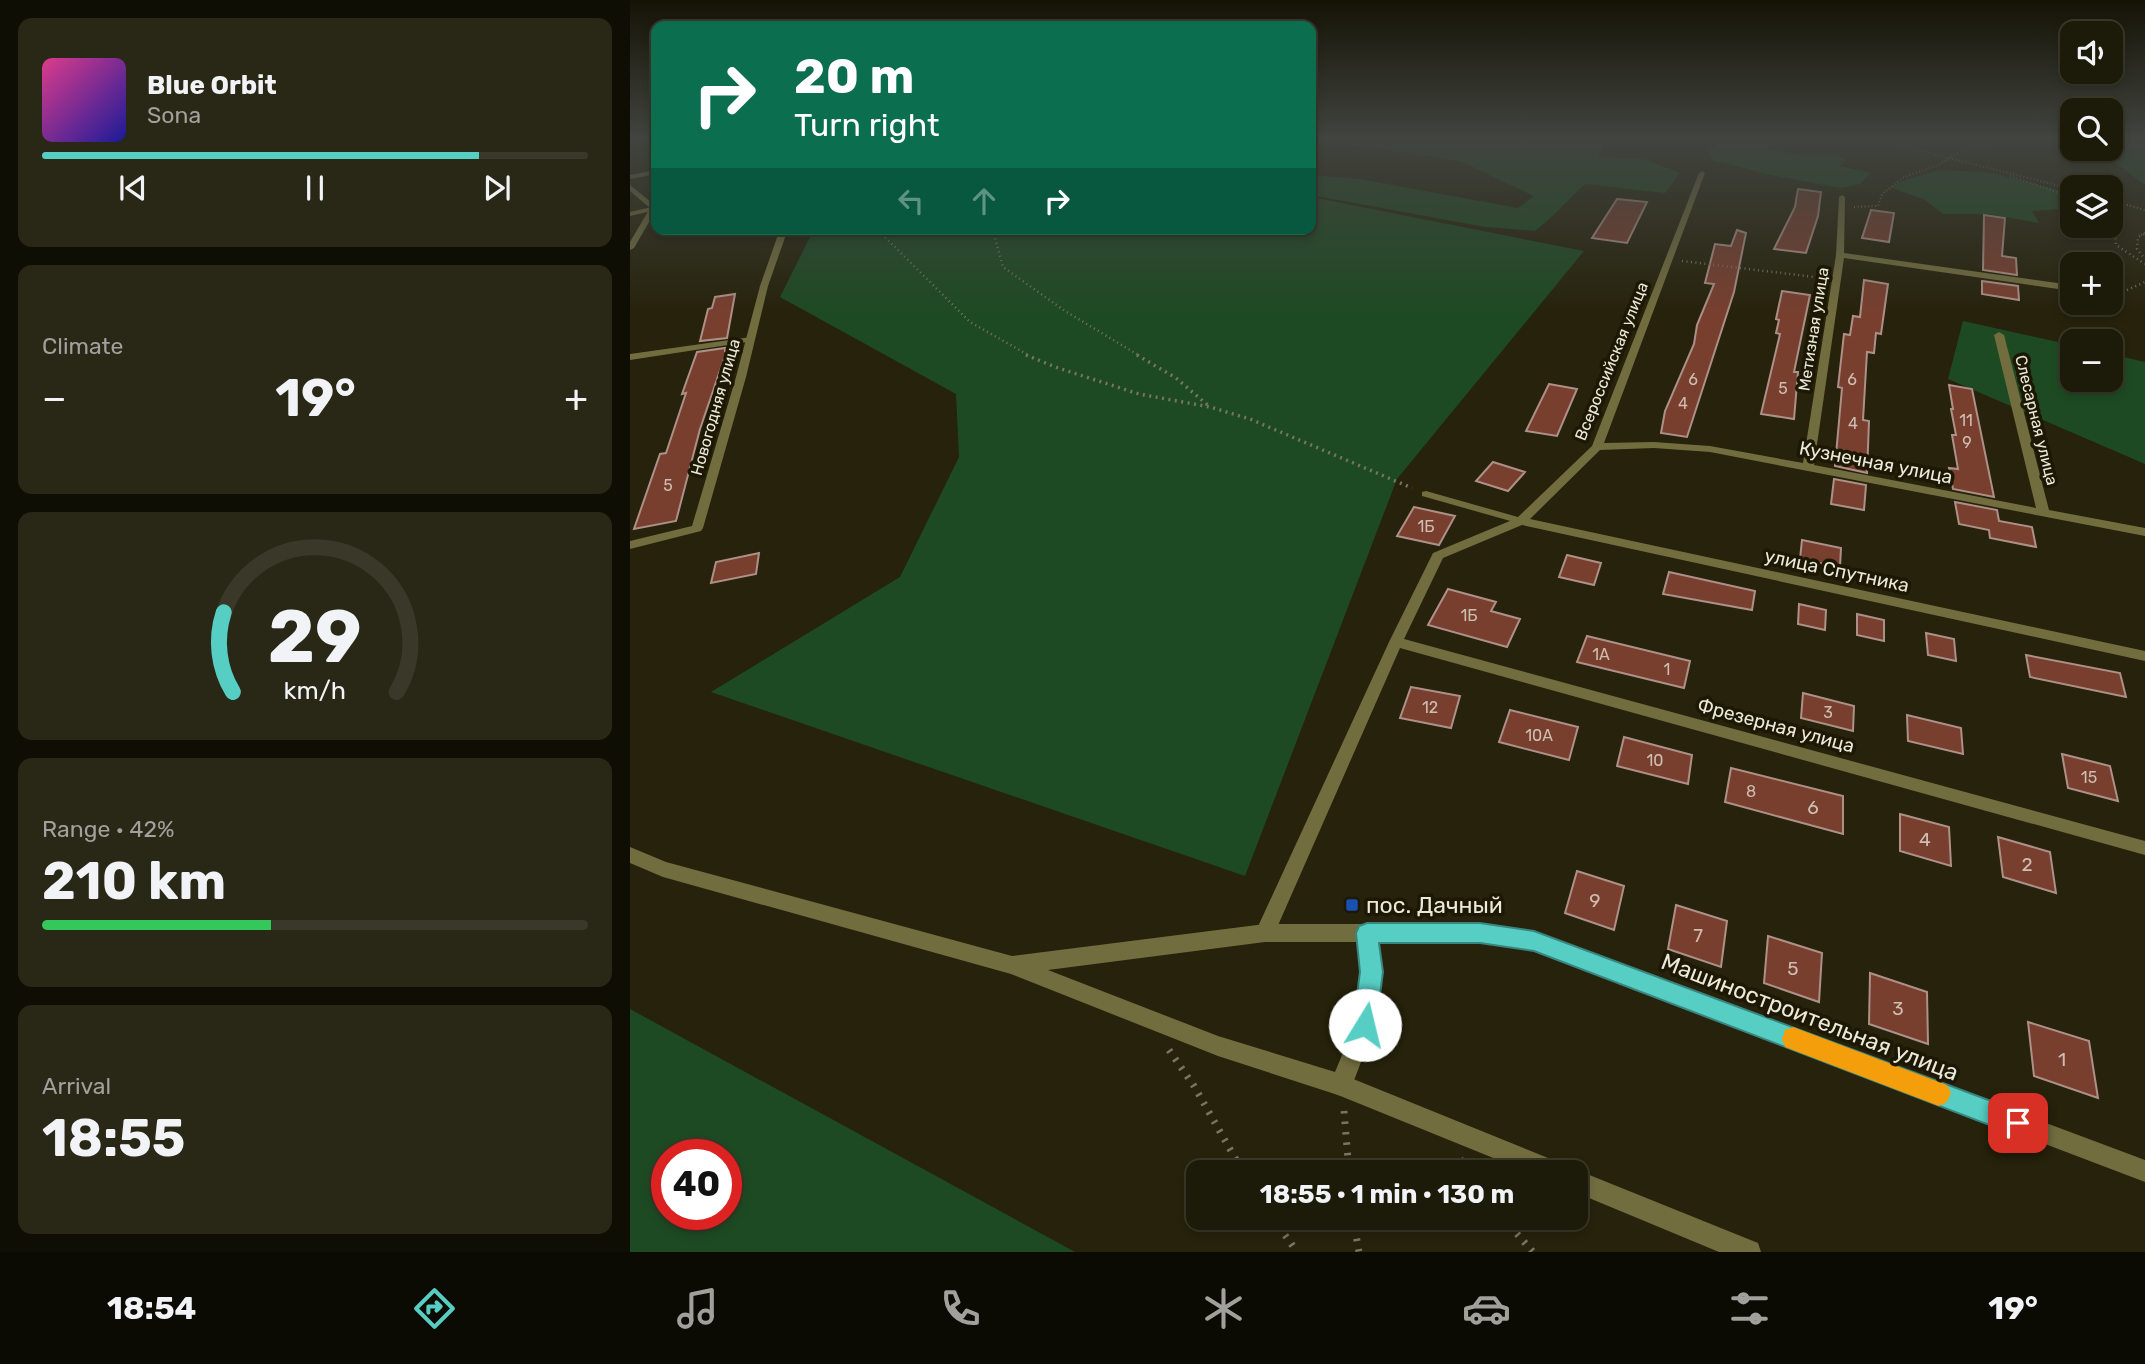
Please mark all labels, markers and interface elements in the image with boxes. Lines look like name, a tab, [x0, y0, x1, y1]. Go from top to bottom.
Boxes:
map controls	[2060, 21, 2123, 392]
button: sound	[2060, 21, 2123, 84]
text: 20 m	[794, 47, 915, 105]
icon: right	[679, 49, 770, 140]
text: Blue Orbit	[147, 70, 277, 101]
button: search	[2060, 98, 2123, 161]
text: Sona	[147, 101, 201, 129]
text: Turn right	[794, 106, 939, 144]
icon: previous	[114, 169, 152, 207]
icon: pause	[296, 169, 334, 207]
icon: next	[478, 169, 516, 207]
button: layers	[2060, 175, 2123, 238]
icon: left	[892, 182, 930, 220]
icon: ahead	[965, 182, 1003, 220]
icon: right	[1038, 182, 1076, 220]
button: +	[2060, 252, 2123, 315]
street label: Метизная улица	[1794, 266, 1833, 392]
street label: Всероссийская улица	[1571, 279, 1652, 443]
button: −	[2060, 329, 2123, 392]
text: Climate	[42, 332, 123, 360]
street label: Новогодняя улица	[687, 337, 744, 478]
street label: Слесарная улица	[2011, 353, 2062, 487]
text: 19°	[275, 367, 356, 429]
house number: 6	[1688, 370, 1698, 389]
house number: 6	[1847, 370, 1857, 389]
text: −	[42, 375, 67, 421]
text: +	[564, 375, 588, 421]
house number: 5	[1778, 379, 1788, 398]
house number: 4	[1678, 394, 1688, 413]
house number: 11	[1959, 411, 1973, 430]
house number: 4	[1848, 414, 1858, 433]
house number: 9	[1962, 433, 1972, 452]
street label: Кузнечная улица	[1797, 436, 1955, 489]
house number: 5	[663, 476, 673, 495]
house number: 1Б	[1417, 517, 1435, 536]
street label: улица Спутника	[1763, 544, 1911, 597]
text: 29	[268, 594, 362, 680]
house number: 1Б	[1460, 606, 1478, 625]
house number: 1А	[1592, 645, 1610, 664]
house number: 1	[1664, 660, 1670, 679]
text: km/h	[284, 676, 346, 705]
street label: Фрезерная улица	[1695, 693, 1857, 758]
house number: 12	[1422, 698, 1438, 717]
house number: 3	[1823, 703, 1833, 722]
house number: 10А	[1525, 726, 1553, 745]
house number: 10	[1646, 751, 1664, 770]
house number: 15	[2081, 768, 2097, 787]
house number: 8	[1746, 782, 1756, 801]
house number: 6	[1807, 796, 1819, 819]
text: Range · 42%	[42, 815, 174, 843]
house number: 4	[1919, 828, 1931, 851]
text: 210 km	[42, 850, 226, 912]
house number: 2	[2021, 853, 2033, 876]
house number: 9	[1589, 889, 1601, 912]
place label: пос. Дачный	[1366, 891, 1503, 919]
marker: пос. Дачный	[1344, 897, 1360, 913]
house number: 7	[1693, 924, 1703, 947]
street label: Машиностроительная улица	[1657, 947, 1963, 1087]
house number: 5	[1787, 957, 1799, 980]
position arrow	[1328, 988, 1402, 1062]
house number: 3	[1892, 997, 1904, 1020]
house number: 1	[2058, 1048, 2066, 1071]
text: Arrival	[42, 1072, 111, 1100]
pin	[1988, 1093, 2048, 1153]
icon: arrive	[1999, 1104, 2037, 1142]
text: 18:55	[42, 1107, 185, 1169]
speed limit sign: 40	[651, 1139, 742, 1230]
text: 18:55 · 1 min · 130 m	[1260, 1179, 1514, 1210]
icon: directions	[410, 1284, 459, 1333]
icon: music	[673, 1284, 722, 1333]
icon: phone	[936, 1284, 985, 1333]
icon: climate	[1199, 1284, 1248, 1333]
icon: car	[1462, 1284, 1511, 1333]
icon: filters	[1725, 1284, 1774, 1333]
text: 18:54	[107, 1289, 196, 1327]
text: 19°	[1988, 1289, 2038, 1327]

